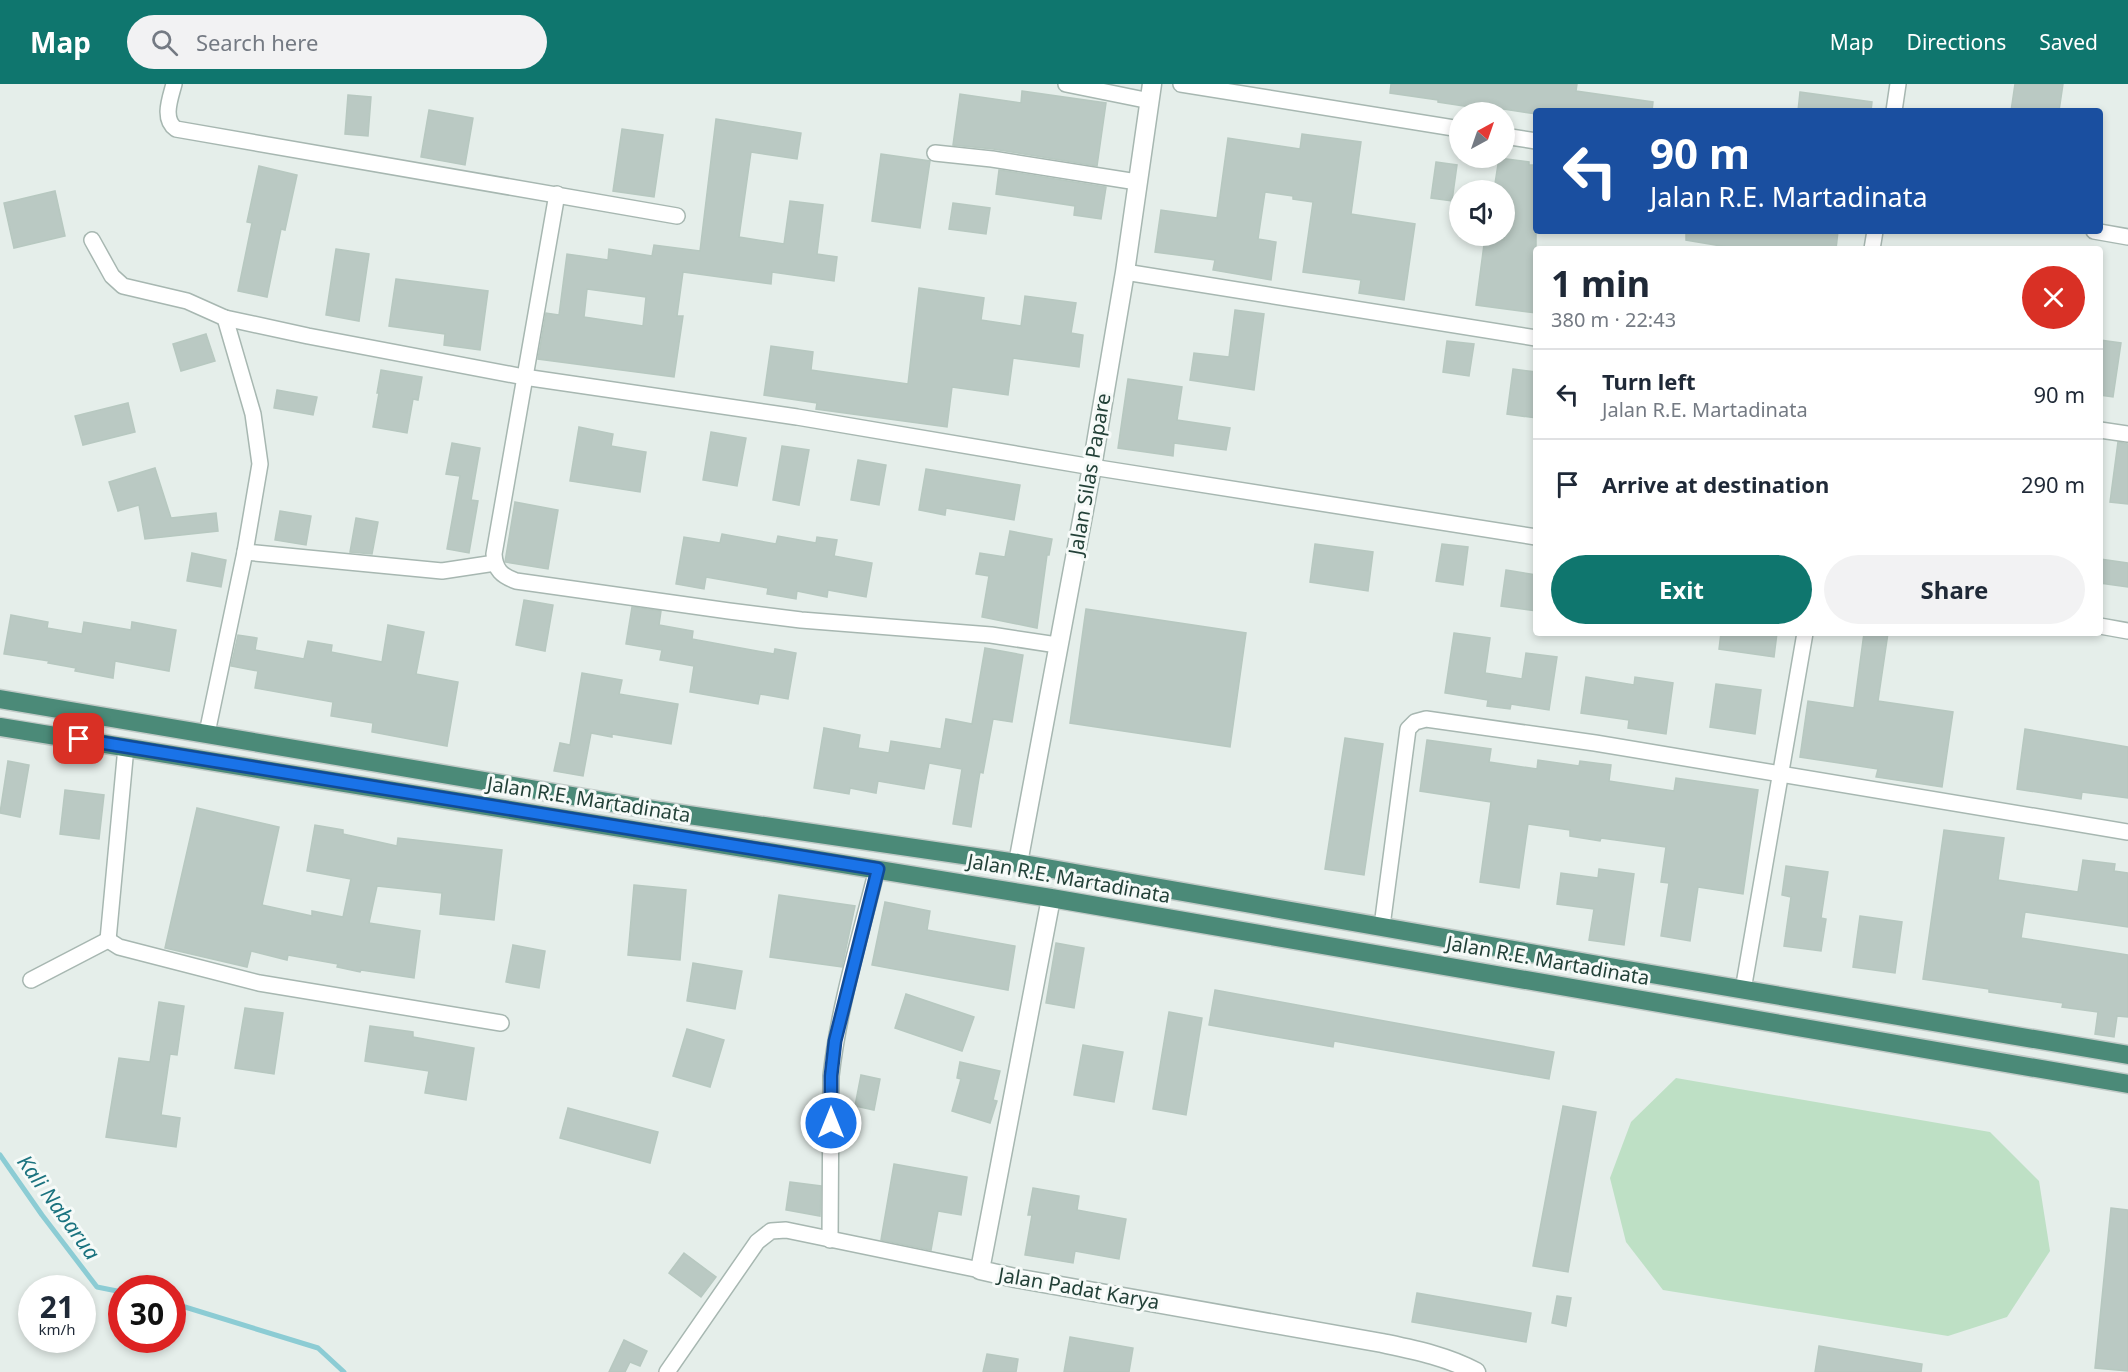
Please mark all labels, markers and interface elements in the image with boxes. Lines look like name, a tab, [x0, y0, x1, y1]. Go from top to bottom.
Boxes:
search box	[127, 15, 547, 69]
text: Map	[30, 23, 91, 61]
icon: search	[148, 26, 181, 59]
text: Search here	[196, 27, 318, 57]
text: Map	[1830, 28, 1874, 56]
text: Directions	[1907, 28, 2006, 56]
text: Saved	[2039, 28, 2098, 56]
north arrow	[1449, 102, 1515, 168]
map controls	[1449, 102, 1515, 246]
text: 90 m	[1650, 124, 1750, 181]
icon: left	[1551, 132, 1629, 210]
text: Jalan R.E. Martadinata	[1650, 178, 1928, 215]
button: sound	[1449, 180, 1515, 246]
text: 1 min	[1551, 259, 1650, 308]
button: close	[2022, 266, 2085, 329]
text: 380 m · 22:43	[1551, 306, 1676, 333]
text: Turn left	[1602, 366, 1696, 396]
icon: left	[1551, 378, 1584, 411]
text: 90 m	[2034, 379, 2085, 409]
street label: Jalan Silas Papare	[1061, 391, 1117, 559]
text: Jalan R.E. Martadinata	[1602, 396, 1808, 423]
icon: arrive	[1551, 468, 1584, 501]
text: Arrive at destination	[1602, 469, 1829, 499]
text: 290 m	[2021, 469, 2085, 499]
button: Exit	[1551, 555, 1812, 624]
button: Share	[1824, 555, 2085, 624]
pin	[53, 713, 104, 764]
icon: arrive	[62, 722, 95, 755]
street label: Jalan R.E. Martadinata	[483, 769, 693, 828]
street label: Jalan R.E. Martadinata	[963, 847, 1173, 909]
street label: Jalan R.E. Martadinata	[1442, 929, 1652, 991]
position arrow	[799, 1091, 863, 1155]
water label: Kali Nabarua	[11, 1149, 107, 1265]
street label: Jalan Padat Karya	[994, 1260, 1162, 1315]
speed limit sign: 30	[108, 1275, 186, 1353]
text: 21	[40, 1286, 74, 1327]
text: km/h	[39, 1319, 75, 1339]

